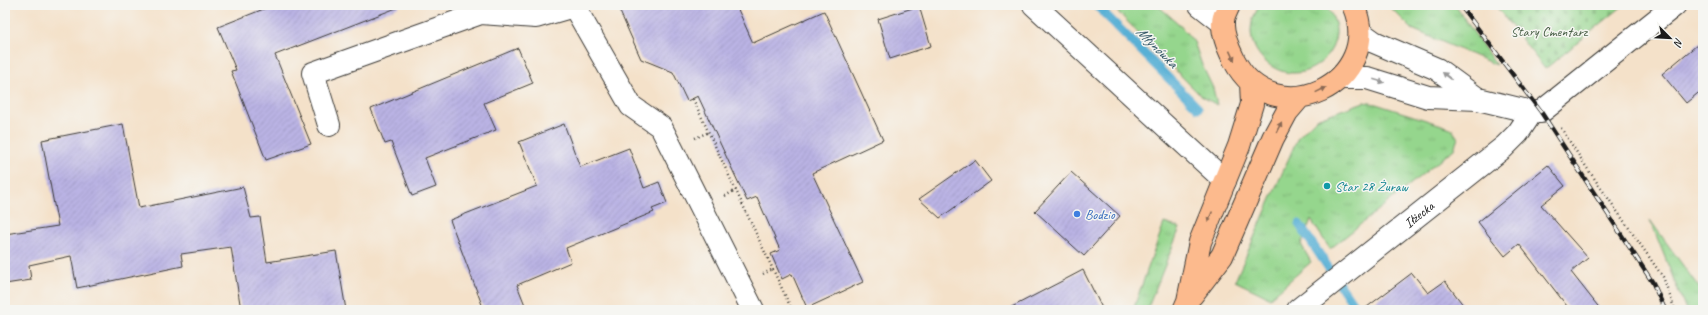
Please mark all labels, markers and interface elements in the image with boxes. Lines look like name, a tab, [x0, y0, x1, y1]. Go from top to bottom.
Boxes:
north arrow	[1650, 18, 1690, 58]
water label: Młynówka	[1132, 23, 1182, 73]
park label: Stary Cmentarz	[1511, 23, 1589, 40]
text: N	[1670, 36, 1687, 50]
one-way arrow	[1229, 50, 1235, 61]
one-way arrow	[1441, 72, 1452, 80]
one-way arrow	[1373, 78, 1385, 84]
one-way arrow	[1315, 87, 1327, 93]
one-way arrow	[1276, 121, 1282, 132]
place label: Star 28 Żuraw	[1335, 178, 1409, 195]
marker: Star 28 Żuraw	[1322, 181, 1332, 191]
street label: Iłżecka	[1401, 197, 1439, 232]
place label: Bodzio	[1085, 206, 1116, 223]
marker: Bodzio	[1072, 209, 1082, 219]
one-way arrow	[1207, 211, 1213, 223]

